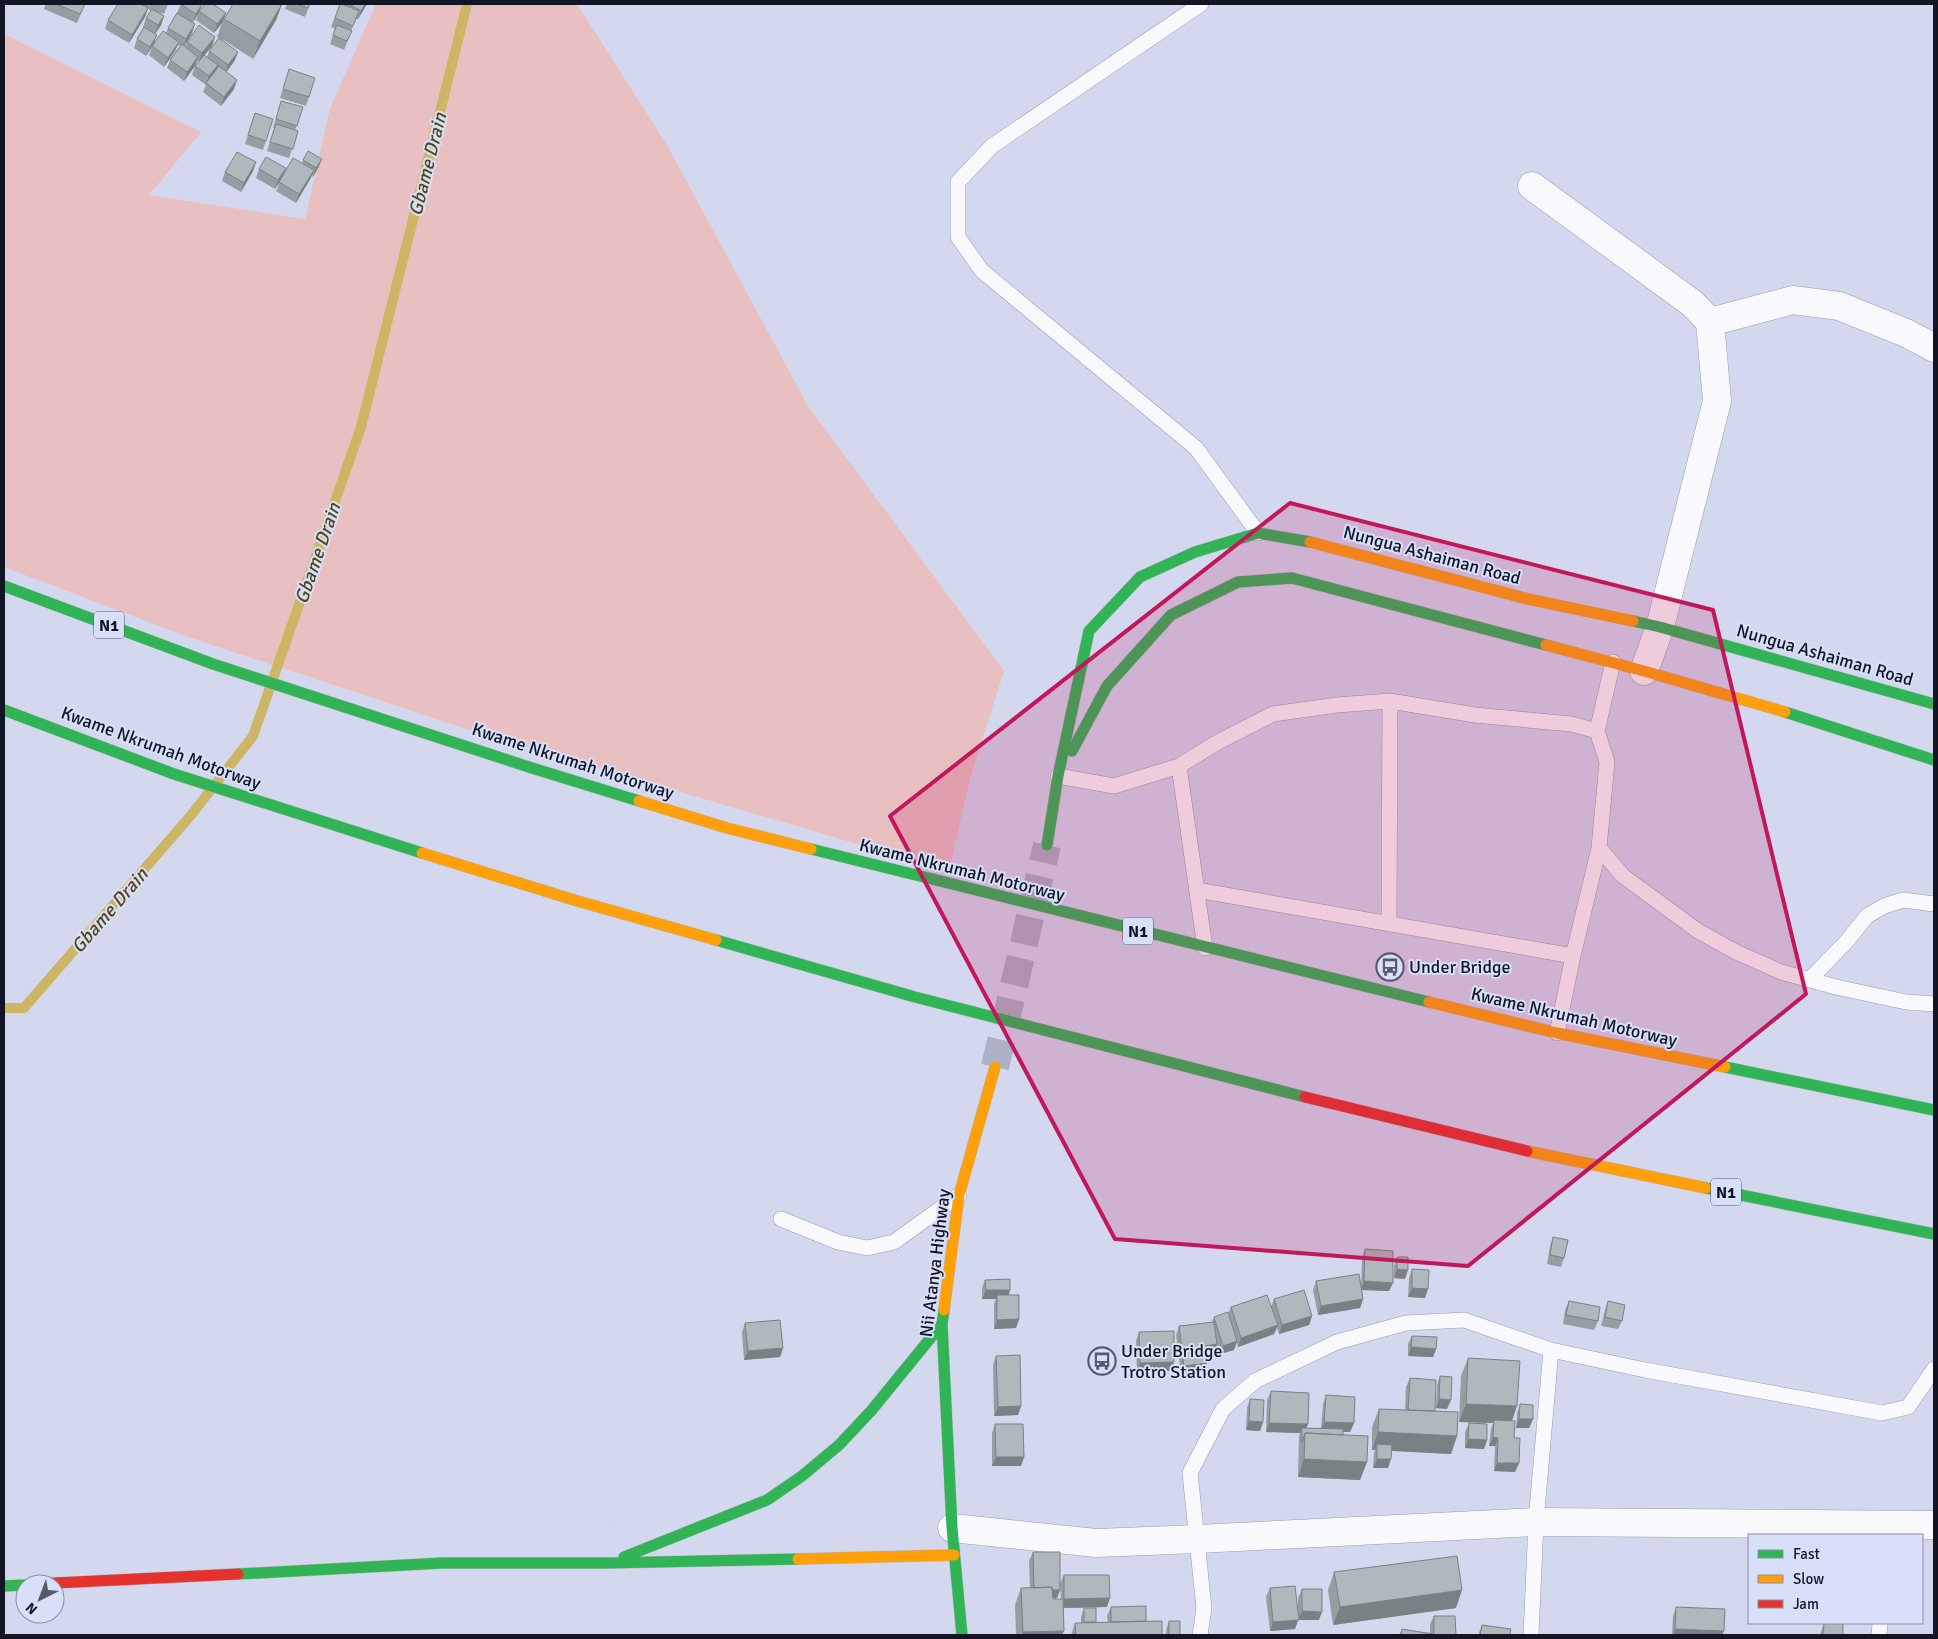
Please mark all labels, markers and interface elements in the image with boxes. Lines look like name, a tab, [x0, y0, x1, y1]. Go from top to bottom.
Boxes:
water label: Gbame Drain	[404, 110, 452, 218]
water label: Gbame Drain	[289, 499, 347, 607]
street label: Nungua Ashaiman Road	[1341, 521, 1523, 589]
road number: N1	[94, 612, 124, 638]
street label: Nungua Ashaiman Road	[1734, 619, 1916, 691]
street label: Kwame Nkrumah Motorway	[58, 702, 264, 795]
street label: Kwame Nkrumah Motorway	[469, 718, 677, 804]
street label: Kwame Nkrumah Motorway	[857, 834, 1068, 906]
water label: Gbame Drain	[66, 863, 154, 958]
road number: N1	[1123, 918, 1153, 944]
bus stop icon: Under Bridge	[1375, 952, 1405, 982]
place label: Under Bridge	[1409, 956, 1511, 978]
street label: Kwame Nkrumah Motorway	[1469, 983, 1680, 1052]
road number: N1	[1711, 1178, 1741, 1206]
street label: Nii Atanya Highway	[915, 1187, 955, 1338]
place label: Under Bridge Trotro Station	[1121, 1340, 1226, 1383]
bus stop icon: Under Bridge Trotro Station	[1087, 1346, 1117, 1376]
legend	[1748, 1534, 1923, 1624]
text: Fast	[1793, 1545, 1820, 1563]
text: Slow	[1793, 1570, 1824, 1588]
north arrow	[15, 1574, 65, 1624]
text: Jam	[1793, 1595, 1819, 1613]
text: N	[22, 1599, 41, 1618]

